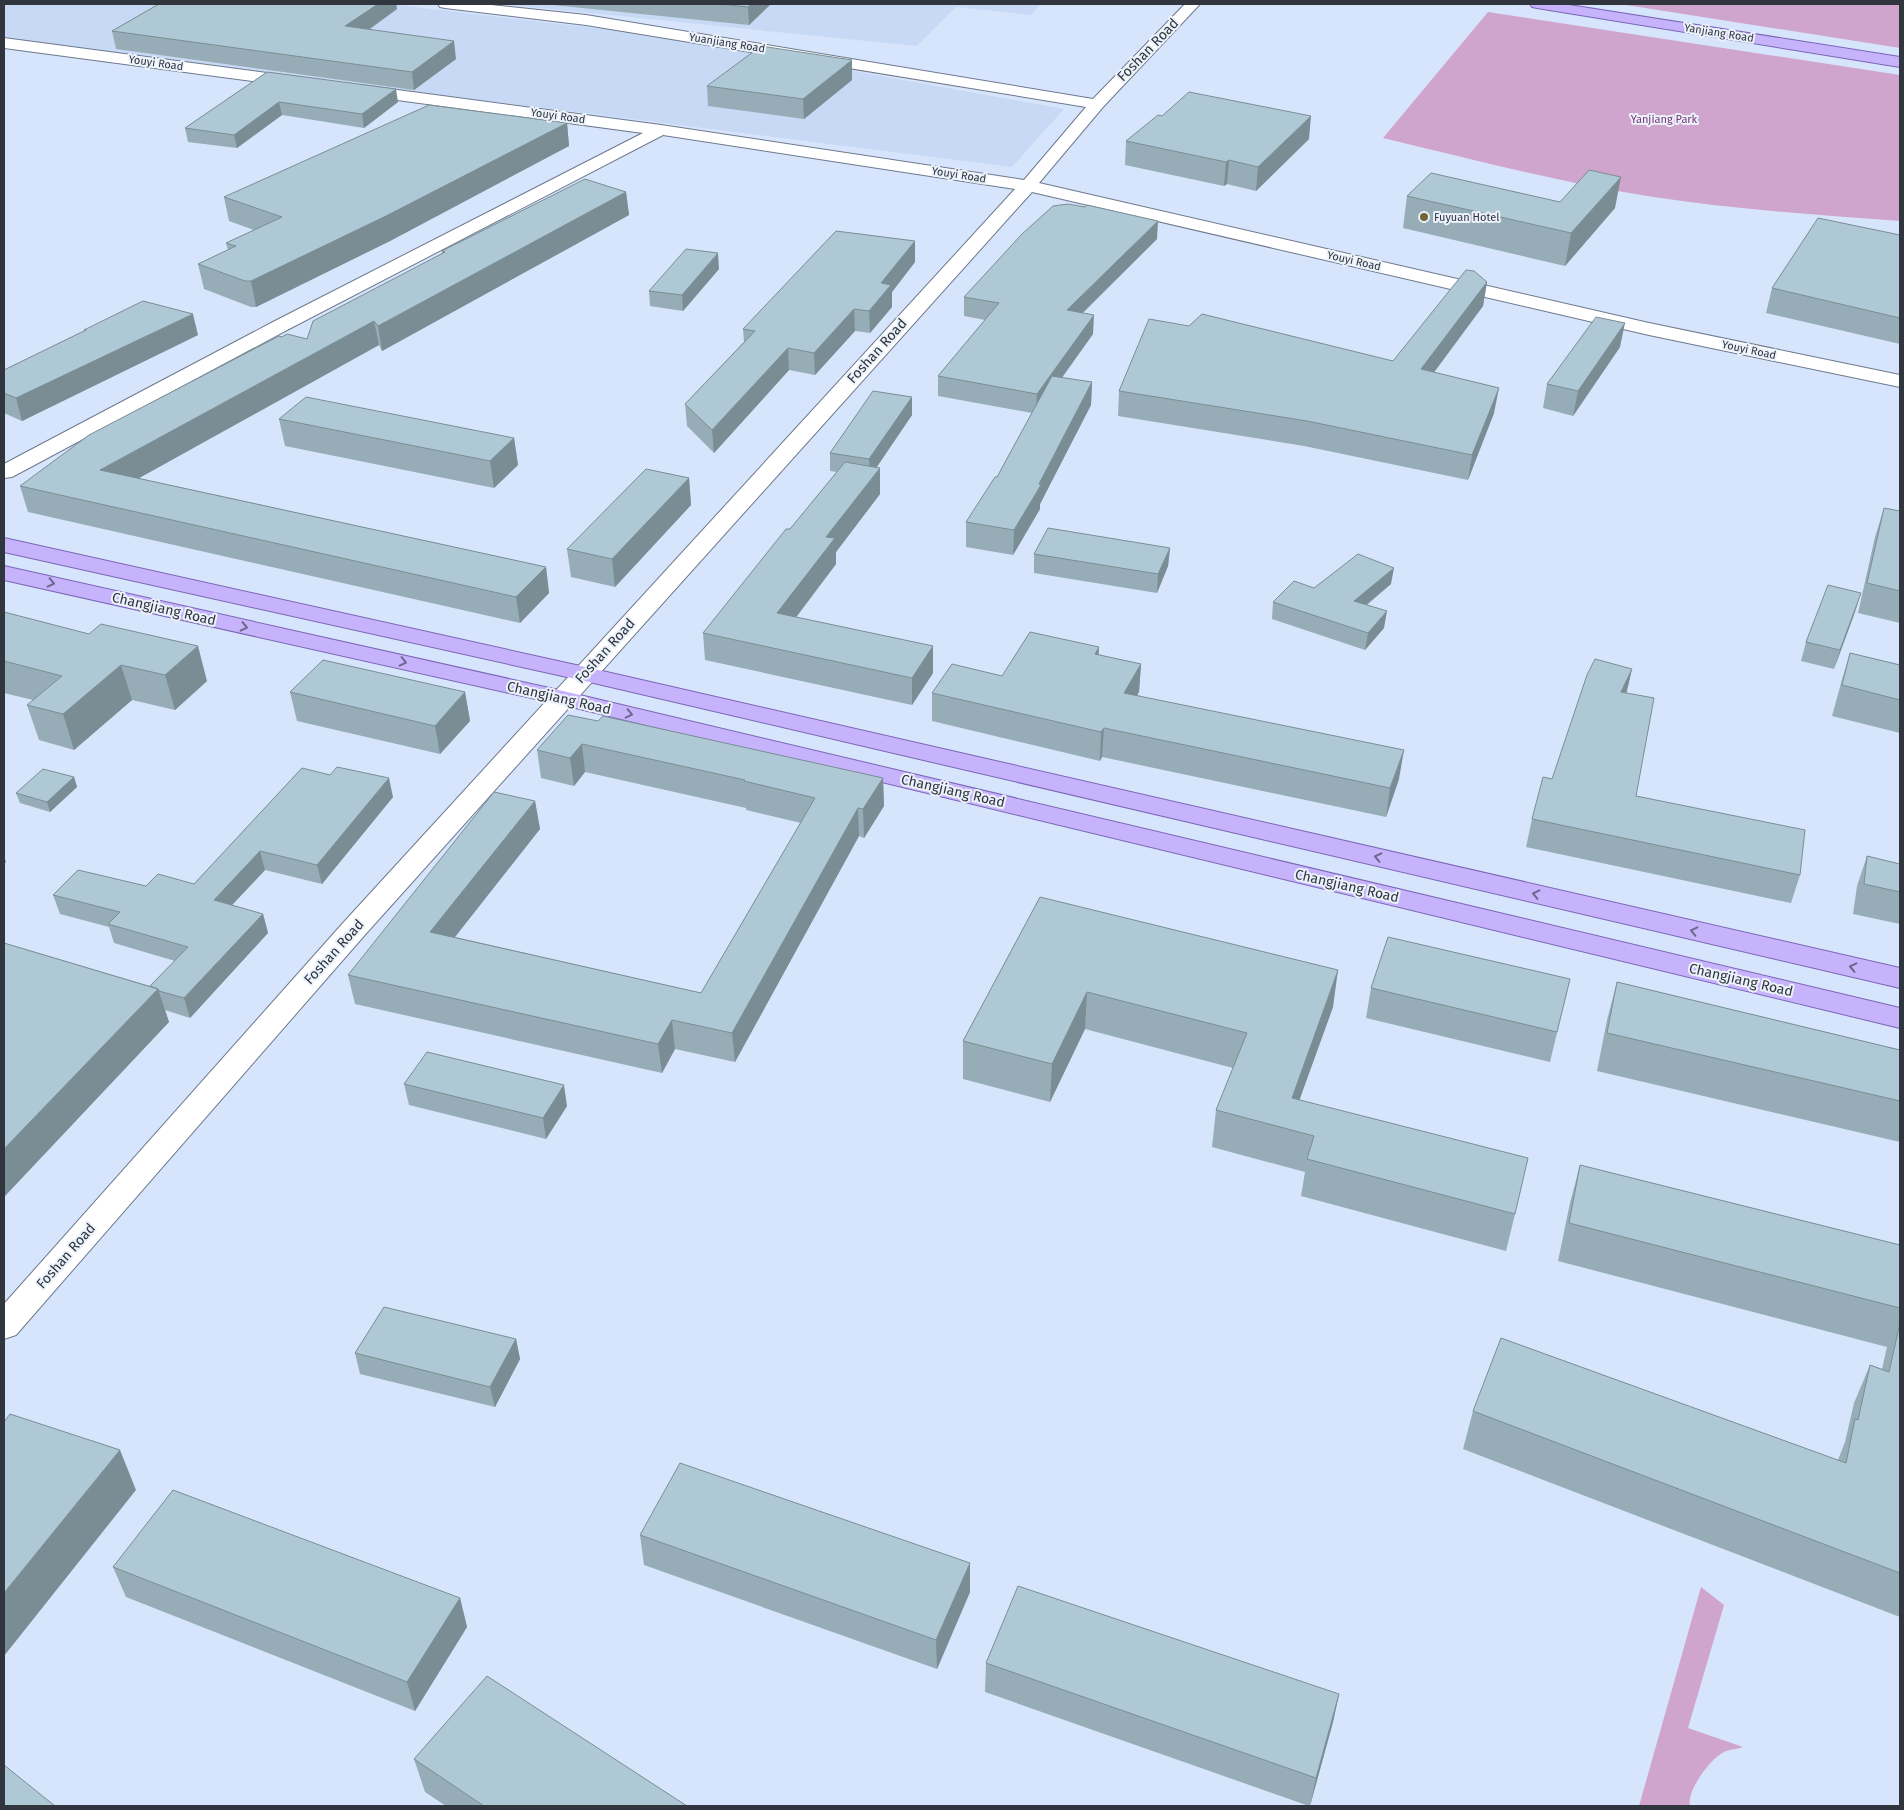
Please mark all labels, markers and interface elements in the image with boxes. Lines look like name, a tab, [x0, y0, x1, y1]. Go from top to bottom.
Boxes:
street label: Foshan Road	[1114, 15, 1182, 85]
street label: Yanjiang Road	[1683, 21, 1755, 45]
street label: Yuanjiang Road	[688, 31, 766, 55]
street label: Youyi Road	[128, 53, 184, 73]
street label: Youyi Road	[530, 106, 586, 126]
park label: Yanjiang Park	[1631, 113, 1698, 126]
street label: Youyi Road	[931, 164, 987, 186]
marker: Fuyuan Hotel	[1418, 211, 1430, 223]
place label: Fuyuan Hotel	[1434, 211, 1499, 224]
street label: Youyi Road	[1326, 248, 1382, 274]
street label: Foshan Road	[844, 315, 910, 387]
street label: Youyi Road	[1721, 338, 1777, 362]
one-way arrow	[47, 577, 56, 588]
street label: Changjiang Road	[110, 589, 218, 629]
street label: Foshan Road	[572, 615, 638, 687]
one-way arrow	[240, 621, 248, 631]
one-way arrow	[398, 656, 407, 667]
street label: Changjiang Road	[505, 678, 613, 718]
one-way arrow	[625, 708, 634, 719]
street label: Changjiang Road	[899, 771, 1007, 811]
one-way arrow	[1373, 852, 1382, 863]
street label: Changjiang Road	[1293, 866, 1401, 906]
one-way arrow	[1532, 889, 1541, 900]
street label: Foshan Road	[301, 916, 367, 988]
one-way arrow	[1690, 926, 1699, 937]
street label: Changjiang Road	[1687, 960, 1795, 1000]
one-way arrow	[1848, 962, 1857, 973]
street label: Foshan Road	[33, 1220, 99, 1292]

